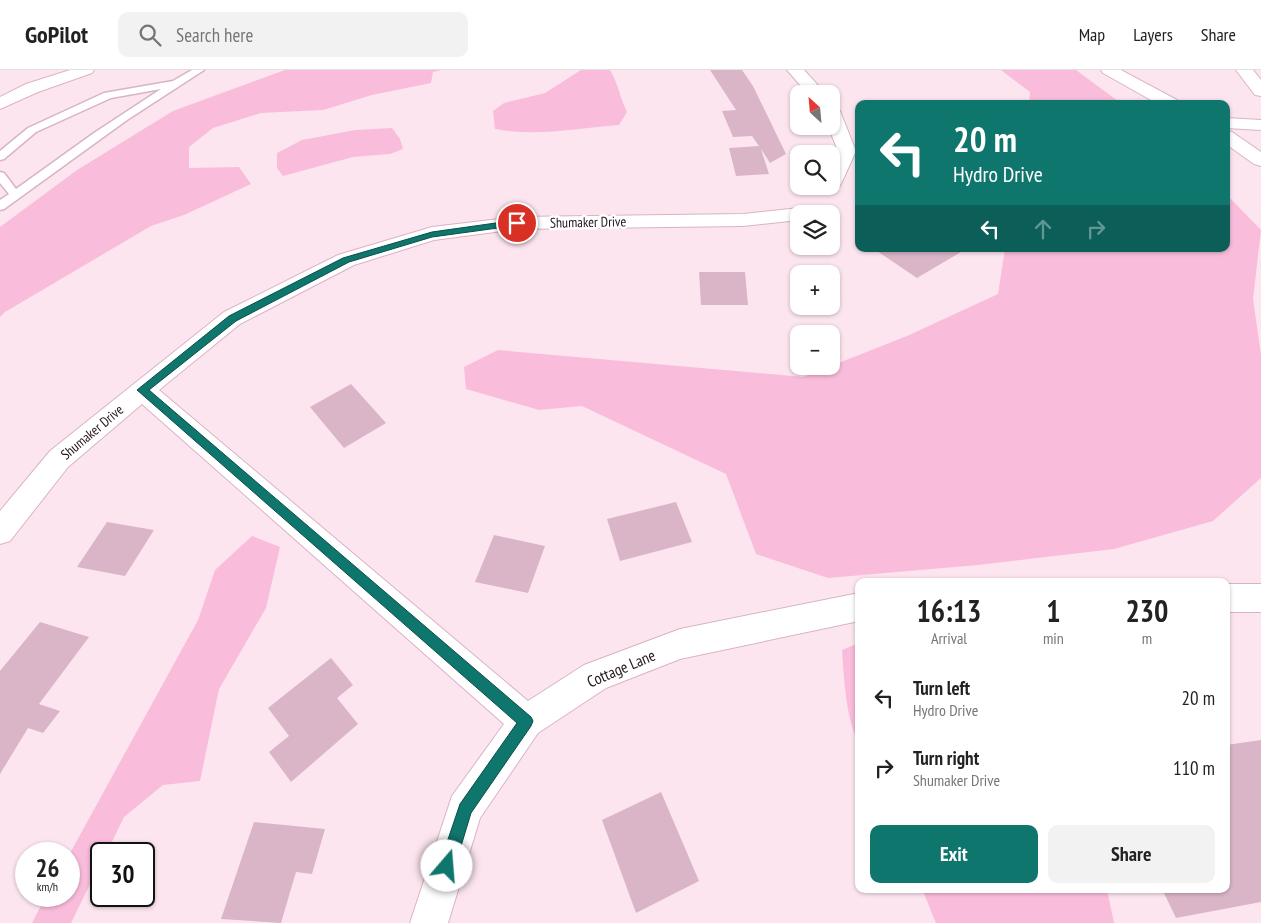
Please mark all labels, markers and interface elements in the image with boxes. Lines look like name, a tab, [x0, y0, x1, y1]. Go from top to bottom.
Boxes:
search box	[118, 12, 468, 57]
text: GoPilot	[25, 19, 88, 50]
icon: search	[136, 21, 164, 49]
text: Search here	[176, 23, 253, 47]
text: Map	[1079, 23, 1105, 46]
text: Layers	[1133, 23, 1173, 46]
text: Share	[1201, 23, 1236, 46]
north arrow	[790, 85, 840, 135]
map controls	[790, 85, 840, 375]
text: 20 m	[953, 116, 1017, 162]
icon: left	[870, 120, 935, 185]
button: search	[790, 145, 840, 195]
text: Hydro Drive	[953, 160, 1043, 188]
pin	[496, 202, 538, 244]
button: layers	[790, 205, 840, 255]
icon: arrive	[503, 209, 531, 237]
street label: Shumaker Drive	[550, 212, 626, 232]
icon: left	[976, 215, 1004, 243]
icon: ahead	[1029, 215, 1057, 243]
icon: right	[1082, 215, 1110, 243]
button: +	[790, 265, 840, 315]
button: −	[790, 325, 840, 375]
street label: Shumaker Drive	[57, 400, 127, 463]
text: 16:13	[917, 591, 981, 630]
text: 1	[1046, 591, 1061, 630]
text: 230	[1125, 591, 1168, 630]
text: Arrival	[931, 628, 967, 648]
text: min	[1043, 628, 1064, 648]
text: m	[1142, 628, 1152, 648]
street label: Cottage Lane	[584, 645, 658, 691]
text: Turn left	[913, 676, 970, 700]
icon: left	[870, 684, 898, 712]
text: 20 m	[1182, 686, 1215, 710]
text: Hydro Drive	[913, 700, 978, 720]
text: Turn right	[913, 746, 979, 770]
icon: right	[870, 754, 898, 782]
text: 110 m	[1173, 756, 1215, 780]
text: Shumaker Drive	[913, 770, 1000, 790]
button: Exit	[870, 825, 1038, 883]
button: Share	[1048, 825, 1215, 883]
position arrow	[420, 839, 472, 891]
speed limit sign: 30	[90, 842, 155, 907]
text: 26	[36, 852, 59, 884]
text: km/h	[37, 879, 58, 894]

